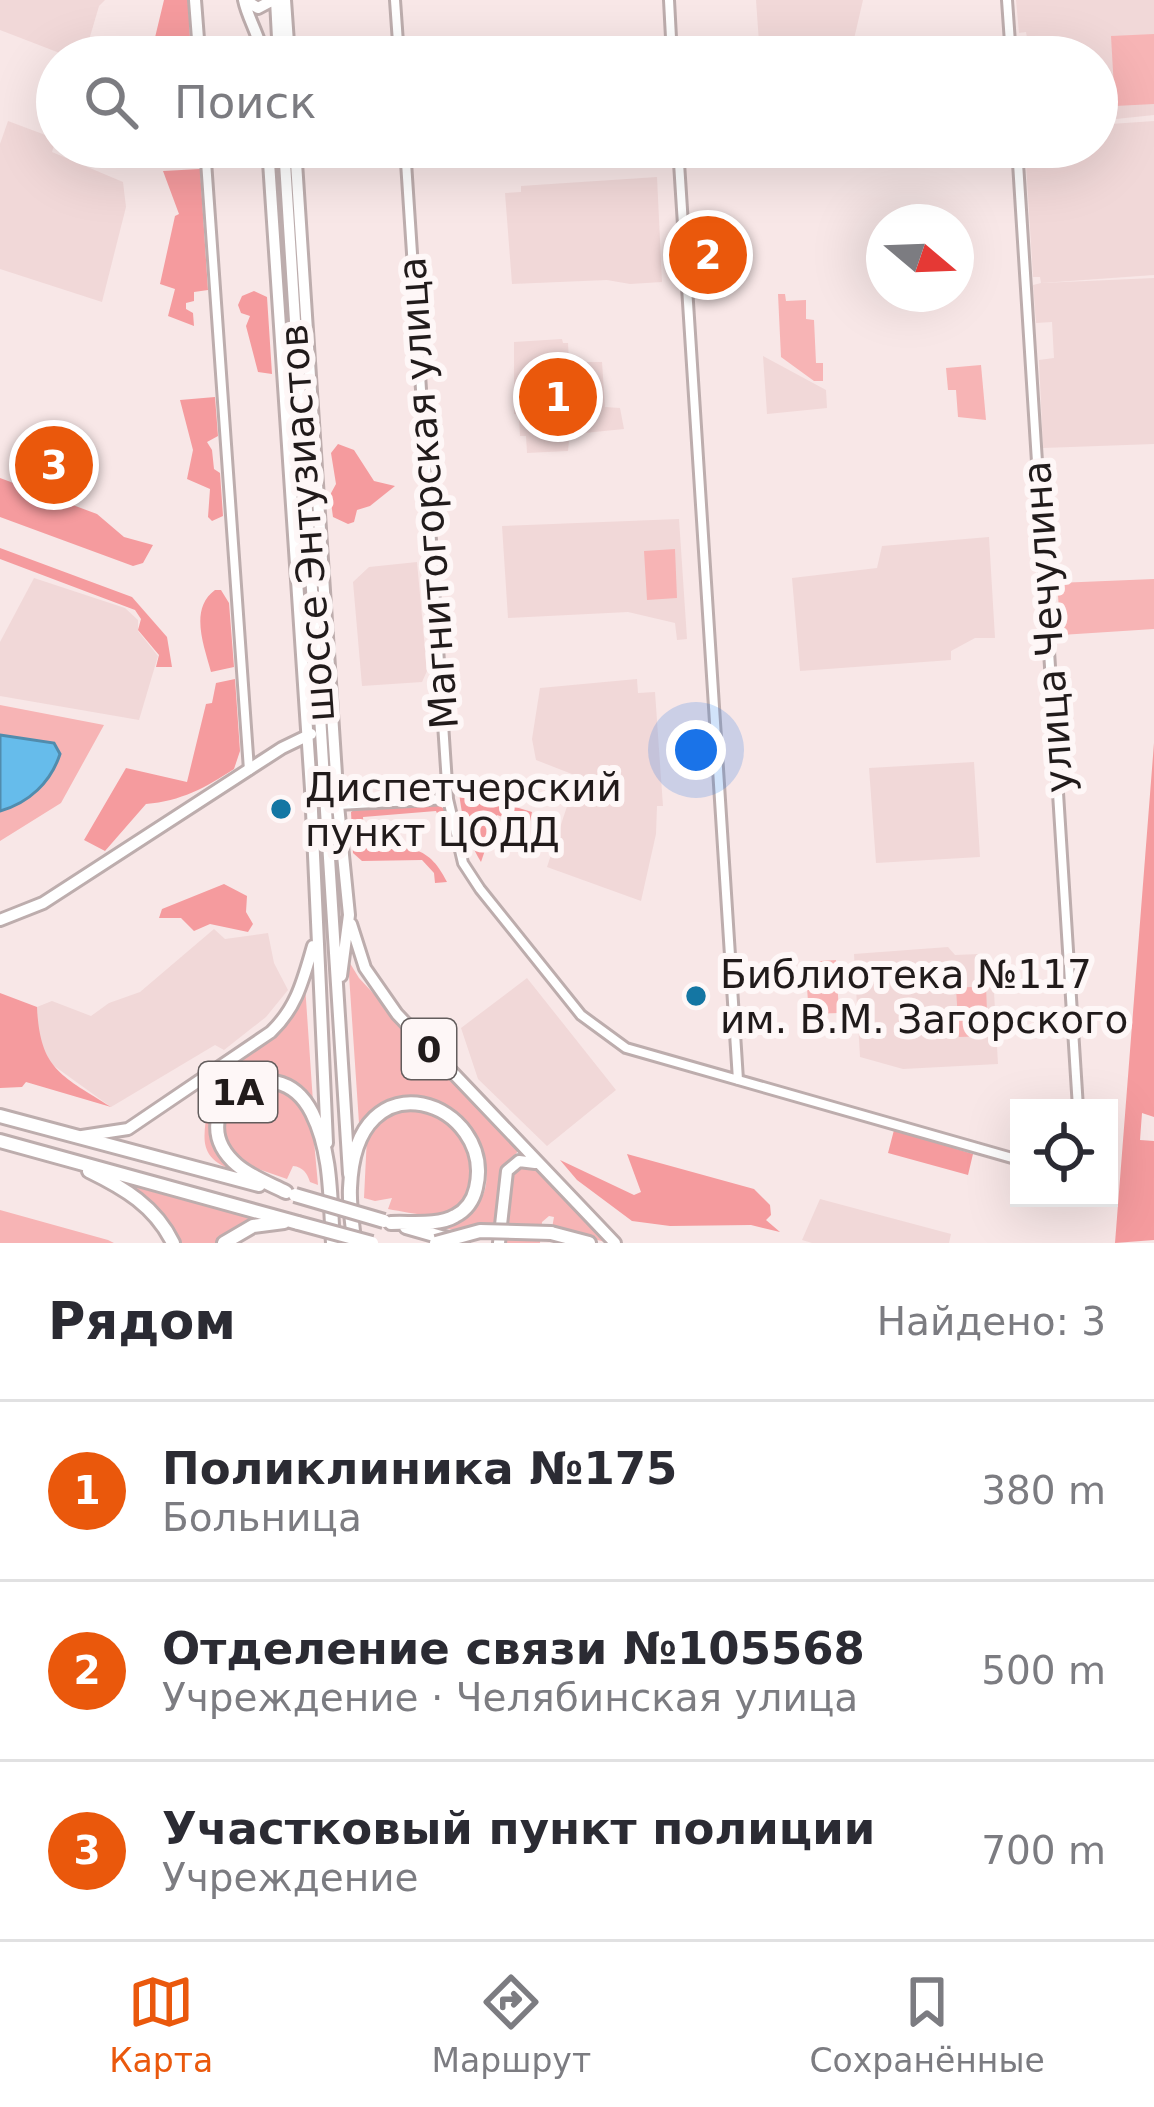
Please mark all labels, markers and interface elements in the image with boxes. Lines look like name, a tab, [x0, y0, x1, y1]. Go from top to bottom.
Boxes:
search box	[36, 36, 1118, 168]
icon: search	[78, 69, 144, 135]
text: Поиск	[174, 76, 317, 129]
north arrow	[866, 204, 974, 312]
pin: 2	[669, 210, 747, 300]
street label: Магнитогорская улица	[389, 255, 467, 731]
street label: шоссе Энтузиастов	[271, 323, 343, 723]
pin: 1	[519, 352, 597, 442]
pin: 3	[15, 420, 93, 510]
street label: улица Чечулина	[1014, 459, 1082, 795]
your location	[666, 720, 726, 780]
place label: Диспетчерский пункт ЦОДД	[305, 765, 622, 855]
marker: Диспетчерский пункт ЦОДД	[268, 796, 294, 822]
place label: Библиотека №117 им. В.М. Загорского	[720, 952, 1128, 1042]
marker: Библиотека №117 им. В.М. Загорского	[683, 983, 709, 1009]
road number: 0	[402, 1019, 456, 1079]
road number: 1A	[199, 1062, 277, 1122]
map controls	[1010, 1099, 1118, 1207]
button: locate	[1010, 1099, 1118, 1207]
text: Рядом	[48, 1292, 236, 1351]
text: Найдено: 3	[877, 1299, 1106, 1344]
text: Поликлиника №175	[162, 1442, 677, 1495]
text: 1	[73, 1468, 101, 1513]
text: 380 m	[981, 1468, 1106, 1513]
text: Больница	[162, 1495, 362, 1540]
text: Отделение связи №105568	[162, 1622, 865, 1675]
text: 2	[73, 1648, 101, 1693]
text: 500 m	[981, 1648, 1106, 1693]
text: Учреждение · Челябинская улица	[162, 1675, 858, 1720]
text: Участковый пункт полиции	[162, 1802, 875, 1855]
text: 3	[73, 1828, 101, 1873]
text: 700 m	[981, 1828, 1106, 1873]
text: Учреждение	[162, 1855, 419, 1900]
tab: Карта	[109, 1969, 213, 2080]
tab: Маршрут	[432, 1969, 591, 2080]
tab: Сохранённые	[809, 1969, 1045, 2080]

